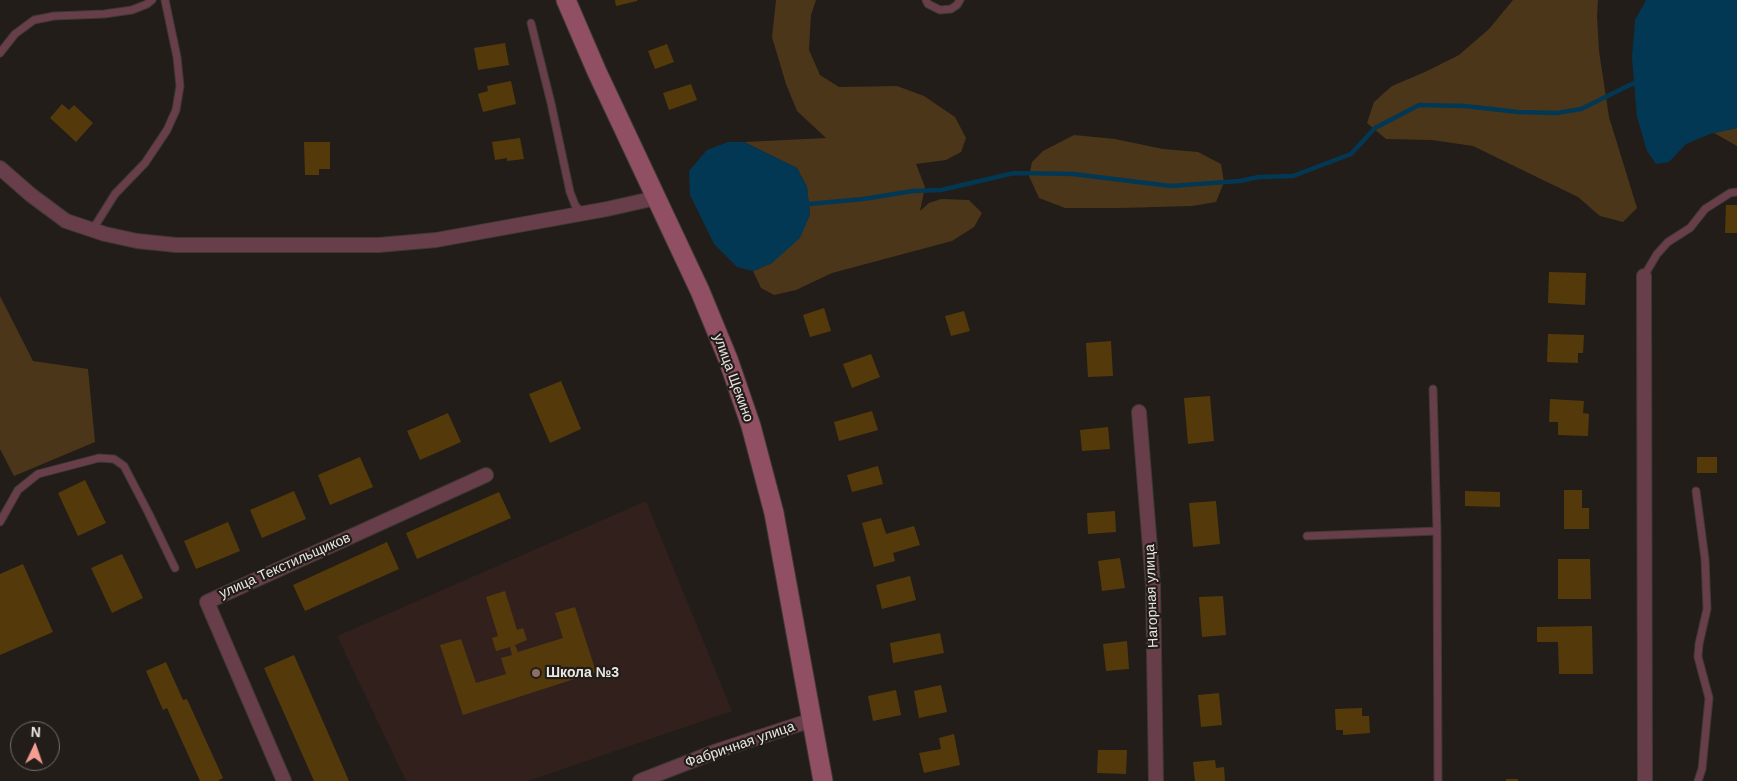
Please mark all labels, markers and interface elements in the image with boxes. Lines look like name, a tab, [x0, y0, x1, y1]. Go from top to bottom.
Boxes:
street label: улица Щекино	[709, 332, 757, 424]
street label: улица Текстильщиков	[217, 529, 353, 603]
street label: Нагорная улица	[1142, 544, 1162, 648]
place label: Школа №3	[546, 665, 619, 681]
marker: Школа №3	[530, 667, 542, 679]
street label: Фабричная улица	[683, 718, 797, 772]
north arrow	[10, 721, 60, 771]
text: N	[30, 724, 41, 740]

